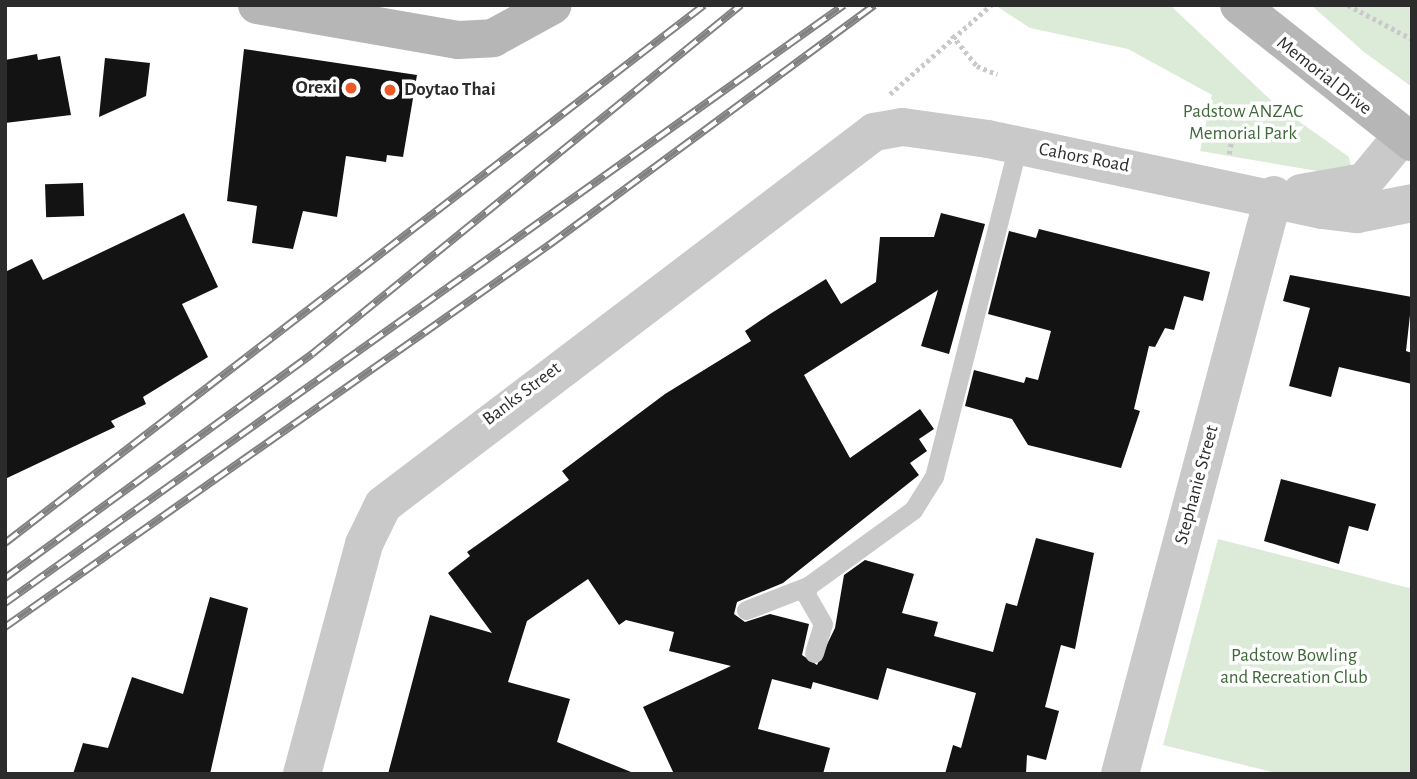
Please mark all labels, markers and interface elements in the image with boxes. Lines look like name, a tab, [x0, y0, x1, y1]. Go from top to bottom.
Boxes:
street label: Memorial Drive	[1272, 32, 1376, 120]
place label: Orexi	[296, 77, 337, 99]
place label: Doytao Thai	[404, 79, 496, 101]
marker: Orexi	[343, 80, 359, 96]
marker: Doytao Thai	[382, 82, 398, 98]
park label: Padstow ANZAC Memorial Park	[1183, 101, 1303, 145]
street label: Cahors Road	[1037, 138, 1131, 178]
street label: Banks Street	[478, 357, 566, 431]
street label: Stephanie Street	[1170, 423, 1224, 547]
park label: Padstow Bowling and Recreation Club	[1220, 645, 1368, 689]

